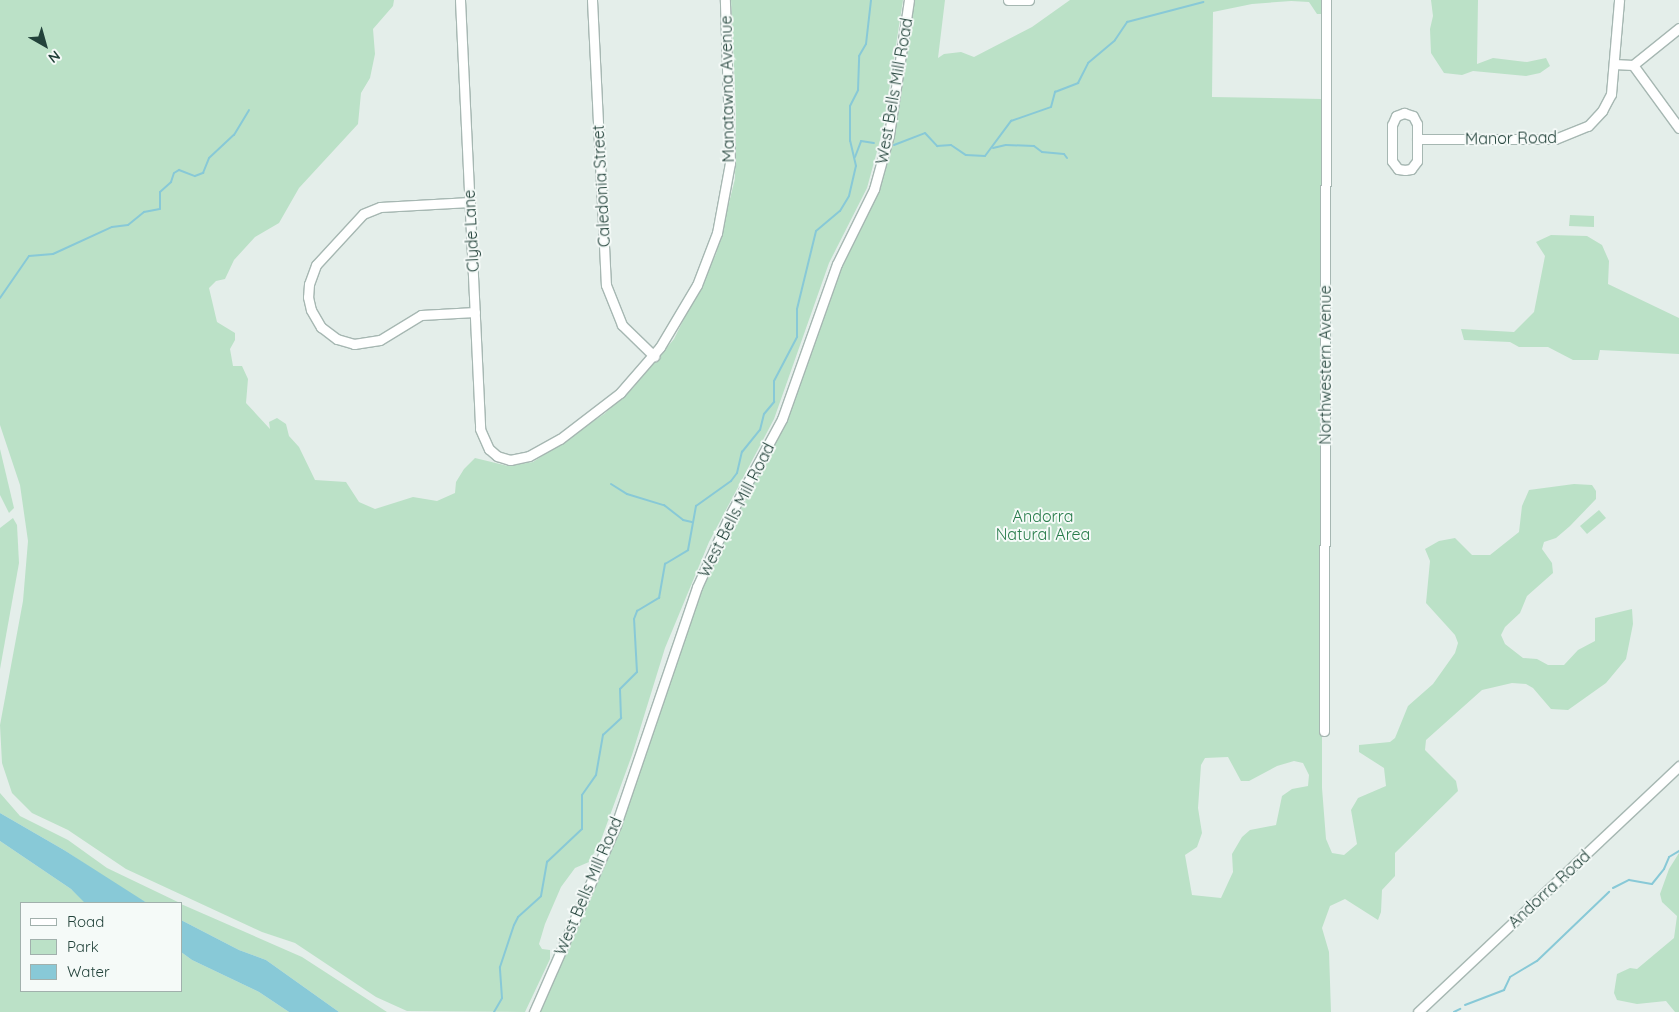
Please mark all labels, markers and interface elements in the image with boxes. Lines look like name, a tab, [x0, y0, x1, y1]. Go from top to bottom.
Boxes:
street label: Manatawna Avenue	[716, 15, 738, 163]
street label: West Bells Mill Road	[872, 16, 916, 166]
north arrow	[20, 20, 70, 70]
text: N	[45, 47, 64, 67]
street label: Caledonia Street	[588, 124, 614, 248]
street label: Manor Road	[1465, 128, 1557, 148]
street label: Clyde Lane	[459, 189, 483, 273]
street label: Northwestern Avenue	[1315, 285, 1335, 445]
street label: West Bells Mill Road	[694, 440, 778, 580]
park label: Andorra Natural Area	[996, 506, 1090, 544]
street label: West Bells Mill Road	[550, 814, 626, 958]
street label: Andorra Road	[1504, 846, 1594, 932]
legend	[20, 902, 182, 992]
text: Road	[67, 912, 104, 931]
text: Park	[67, 937, 99, 956]
text: Water	[67, 962, 110, 981]

